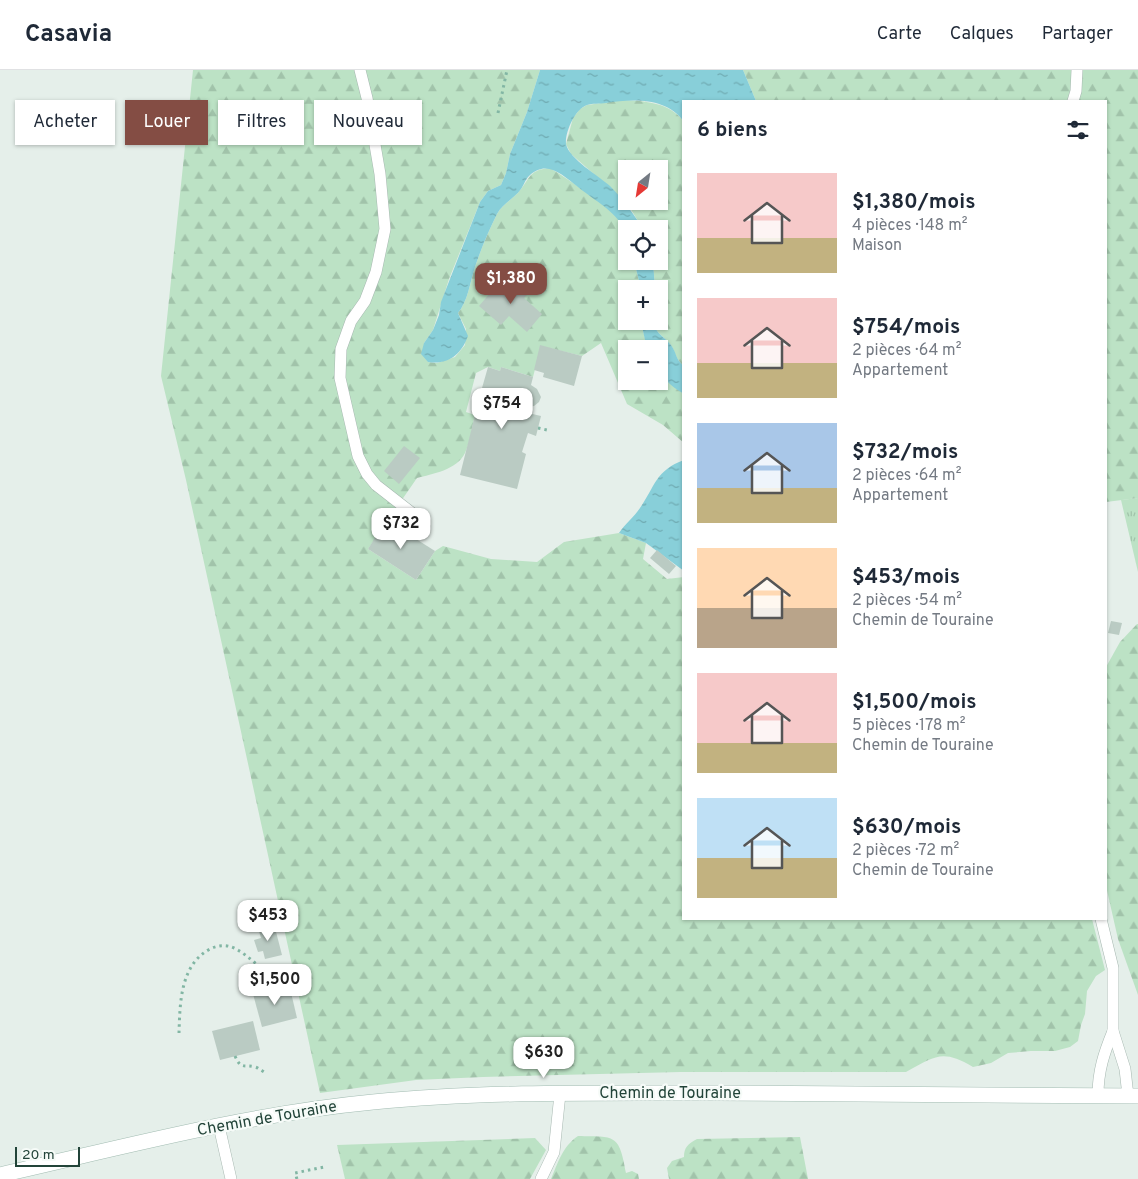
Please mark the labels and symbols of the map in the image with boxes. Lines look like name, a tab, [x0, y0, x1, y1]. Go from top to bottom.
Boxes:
north arrow	[618, 160, 668, 210]
pin: $1,380	[470, 262, 552, 305]
pin: $754	[472, 388, 532, 430]
pin: $732	[371, 508, 431, 550]
pin: $453	[238, 900, 298, 942]
pin: $1,500	[234, 964, 316, 1006]
pin: $630	[514, 1036, 574, 1079]
street label: Chemin de Touraine	[599, 1084, 741, 1104]
street label: Chemin de Touraine	[196, 1097, 338, 1141]
scale bar	[15, 1144, 80, 1167]

